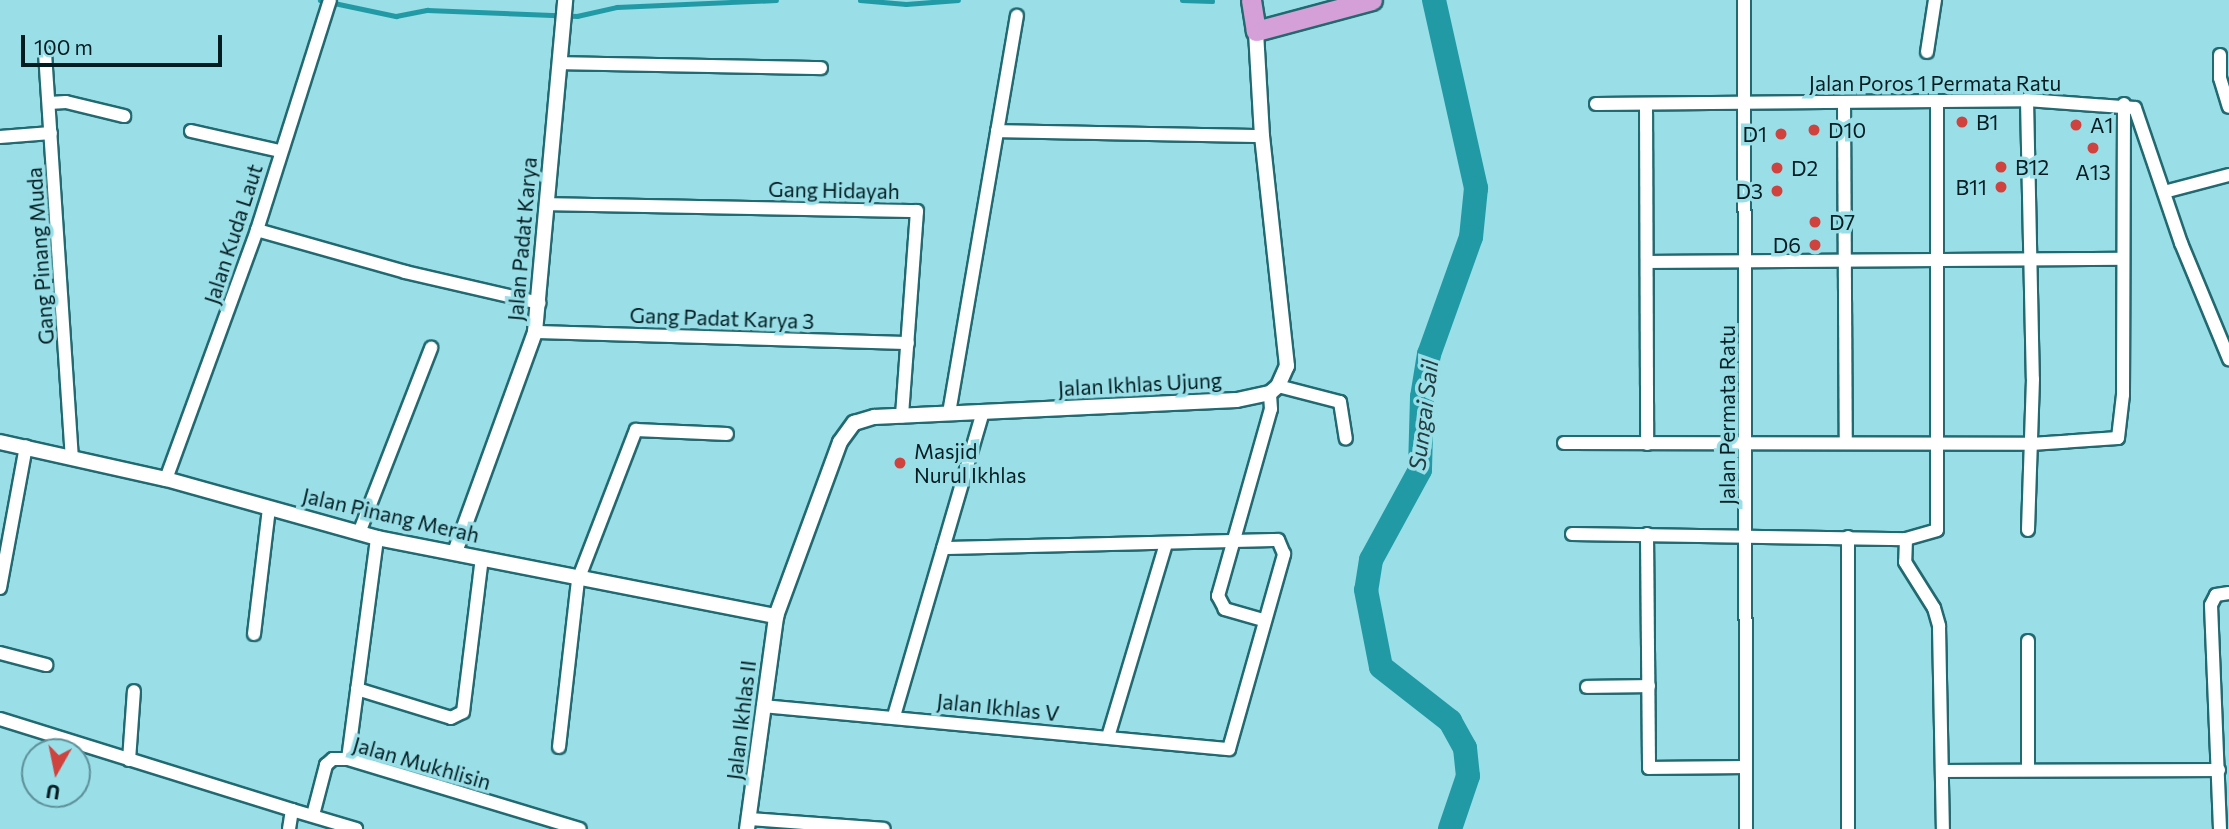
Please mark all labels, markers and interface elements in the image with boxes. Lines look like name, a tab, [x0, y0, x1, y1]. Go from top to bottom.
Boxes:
scale bar	[24, 21, 226, 65]
text: 100 m	[34, 34, 93, 59]
street label: Jalan Poros 1 Permata Ratu	[1809, 70, 2061, 96]
place label: B1	[1976, 109, 1999, 135]
place label: A1	[2090, 112, 2113, 138]
marker: B1	[1954, 114, 1970, 130]
place label: D10	[1828, 117, 1866, 143]
marker: A1	[2068, 117, 2084, 133]
place label: D1	[1743, 121, 1767, 147]
marker: D10	[1806, 122, 1822, 138]
marker: D1	[1773, 126, 1789, 142]
marker: A13	[2085, 140, 2101, 156]
place label: B12	[2015, 154, 2049, 180]
place label: D2	[1791, 155, 1818, 181]
street label: Jalan Padat Karya	[502, 156, 542, 322]
marker: B12	[1993, 159, 2009, 175]
place label: A13	[2075, 159, 2111, 185]
marker: D2	[1769, 160, 1785, 176]
street label: Jalan Kuda Laut	[199, 161, 267, 307]
street label: Gang Pinang Muda	[21, 166, 59, 346]
place label: B11	[1955, 174, 1987, 200]
street label: Gang Hidayah	[768, 176, 900, 204]
place label: D3	[1736, 178, 1763, 204]
marker: B11	[1993, 179, 2009, 195]
marker: D3	[1769, 183, 1785, 199]
place label: D7	[1829, 209, 1855, 235]
marker: D7	[1807, 214, 1823, 230]
place label: D6	[1773, 232, 1801, 258]
marker: D6	[1807, 237, 1823, 253]
street label: Gang Padat Karya 3	[629, 302, 815, 334]
street label: Jalan Permata Ratu	[1714, 325, 1740, 505]
water label: Sungai Sail	[1403, 358, 1443, 472]
street label: Jalan Ikhlas Ujung	[1057, 367, 1223, 401]
place label: Masjid Nurul Ikhlas	[914, 438, 1026, 488]
marker: Masjid Nurul Ikhlas	[892, 455, 908, 471]
street label: Jalan Pinang Merah	[300, 482, 482, 548]
street label: Jalan Ikhlas II	[721, 659, 761, 781]
street label: Jalan Ikhlas V	[935, 688, 1061, 726]
street label: Jalan Mukhlisin	[350, 731, 494, 795]
north arrow	[21, 738, 91, 808]
text: U	[44, 780, 62, 805]

